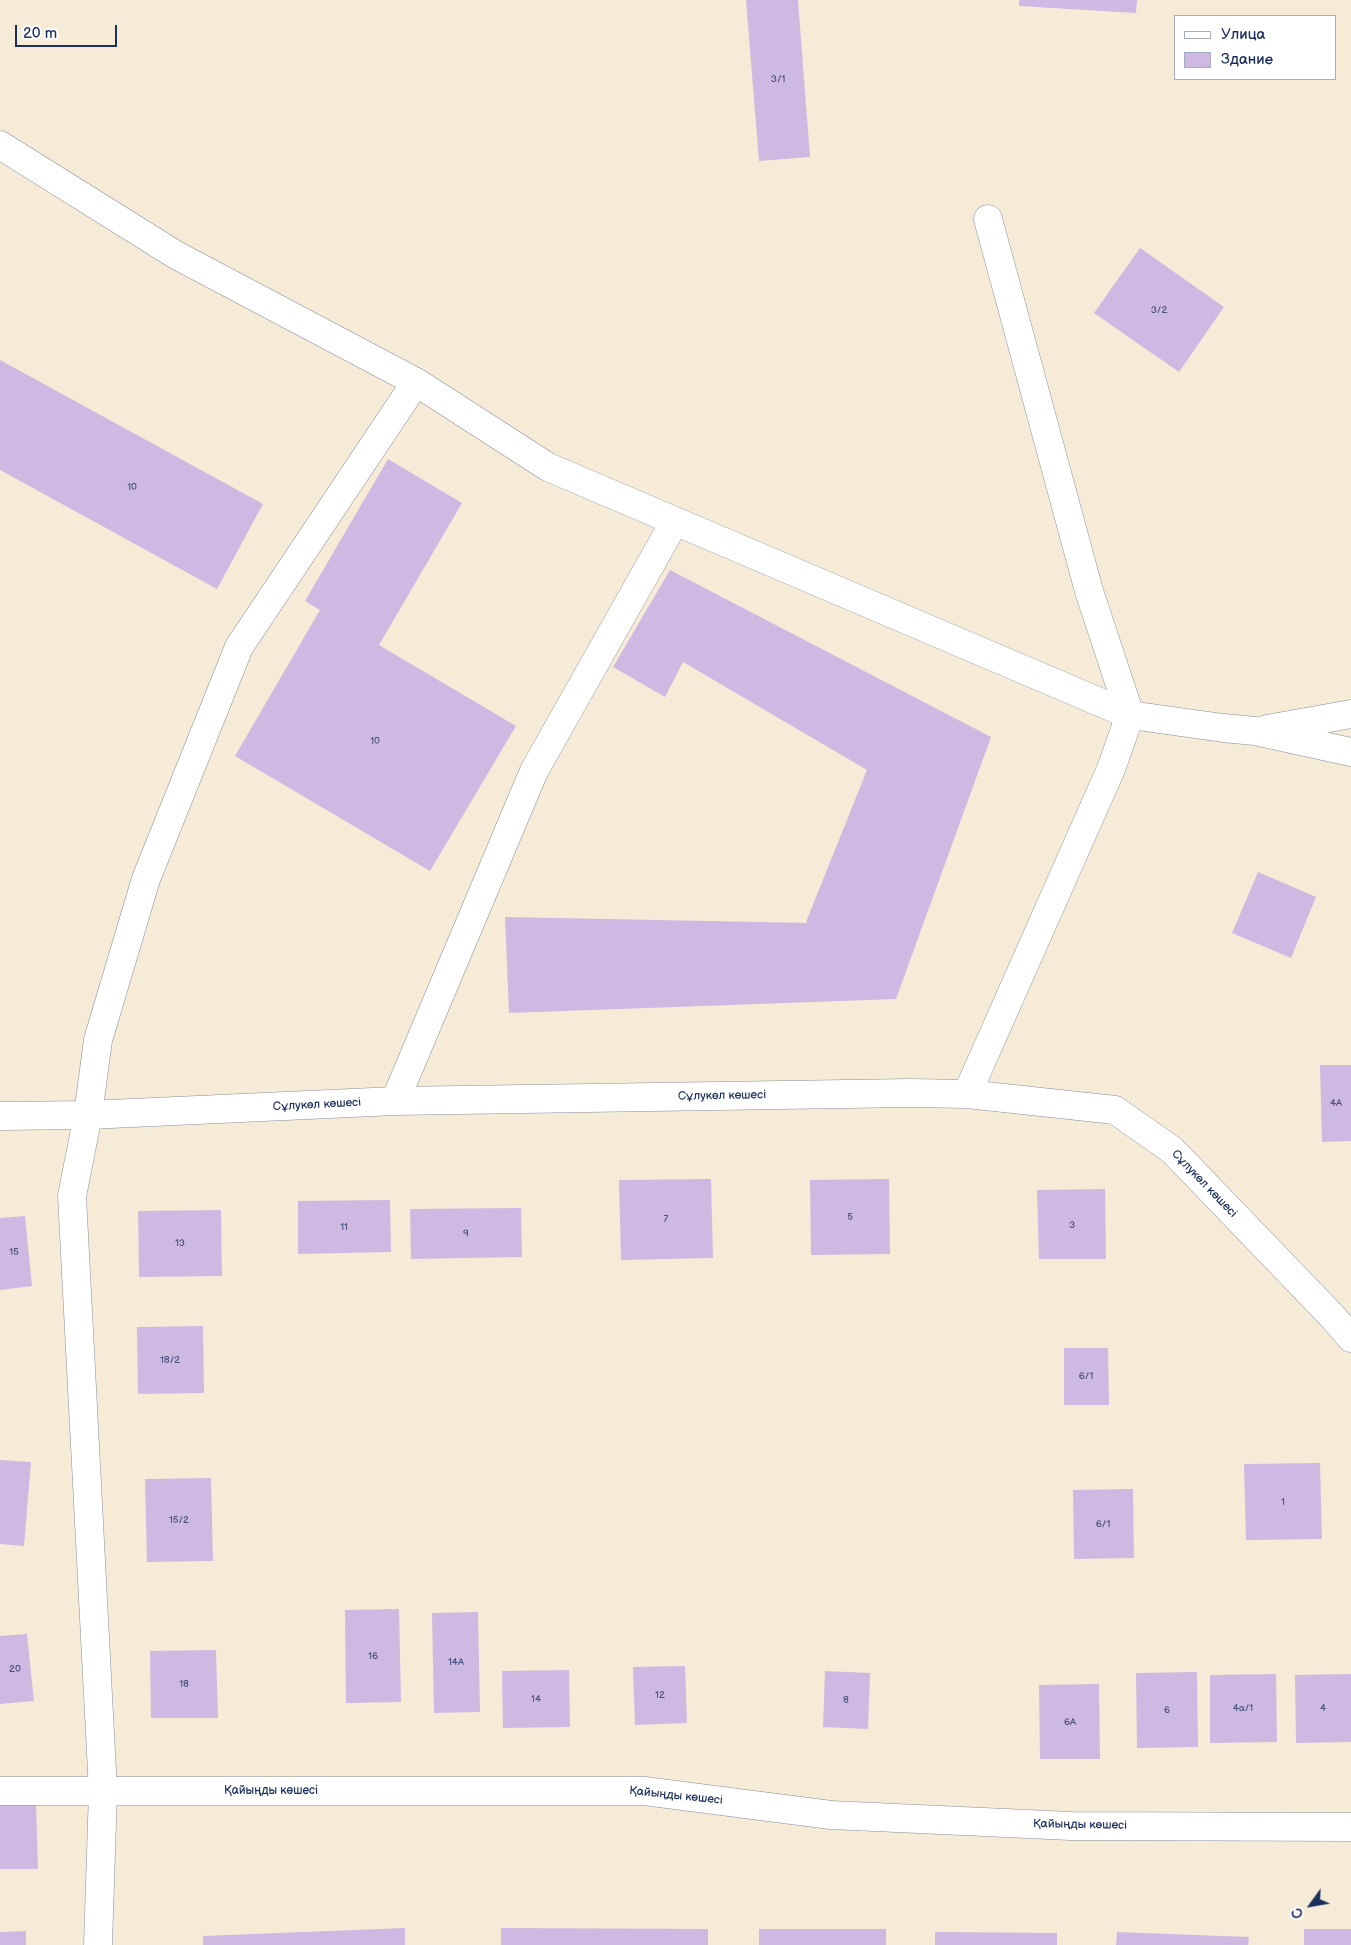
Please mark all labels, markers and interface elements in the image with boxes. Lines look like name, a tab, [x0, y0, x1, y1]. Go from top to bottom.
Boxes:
scale bar	[18, 15, 120, 47]
legend	[1174, 15, 1336, 80]
text: 20 m	[23, 24, 57, 43]
text: Улица	[1221, 25, 1265, 44]
text: Здание	[1221, 50, 1273, 69]
house number: 3/1	[771, 73, 785, 85]
house number: 3/2	[1151, 304, 1167, 316]
house number: 10	[127, 481, 137, 493]
house number: 10	[370, 735, 380, 747]
street label: Сұлукөл көшесі	[678, 1088, 766, 1104]
street label: Сұлукөл көшесі	[273, 1096, 361, 1114]
house number: 4А	[1330, 1097, 1342, 1109]
street label: Сұлукөл көшесі	[1168, 1147, 1240, 1221]
house number: 5	[847, 1211, 853, 1223]
house number: 7	[664, 1213, 668, 1225]
house number: 3	[1069, 1219, 1075, 1231]
house number: 11	[340, 1221, 348, 1233]
house number: 9	[463, 1227, 469, 1239]
house number: 13	[175, 1237, 185, 1249]
house number: 15	[9, 1246, 19, 1258]
house number: 18/2	[160, 1354, 180, 1366]
house number: 6/1	[1079, 1370, 1093, 1382]
house number: 1	[1281, 1496, 1285, 1508]
house number: 15/2	[169, 1514, 189, 1526]
house number: 6/1	[1096, 1518, 1110, 1530]
house number: 16	[368, 1650, 378, 1662]
house number: 14А	[448, 1656, 464, 1668]
house number: 20	[9, 1663, 21, 1675]
house number: 18	[179, 1678, 189, 1690]
house number: 12	[655, 1689, 665, 1701]
house number: 14	[531, 1693, 541, 1705]
house number: 8	[843, 1694, 849, 1706]
house number: 4а/1	[1233, 1702, 1253, 1714]
house number: 4	[1320, 1702, 1326, 1714]
house number: 6	[1164, 1704, 1170, 1716]
house number: 6А	[1064, 1716, 1076, 1728]
street label: Қайыңды көшесі	[224, 1784, 318, 1798]
street label: Қайыңды көшесі	[629, 1784, 723, 1808]
street label: Қайыңды көшесі	[1033, 1817, 1127, 1833]
north arrow	[1286, 1880, 1336, 1930]
text: С	[1288, 1905, 1308, 1922]

